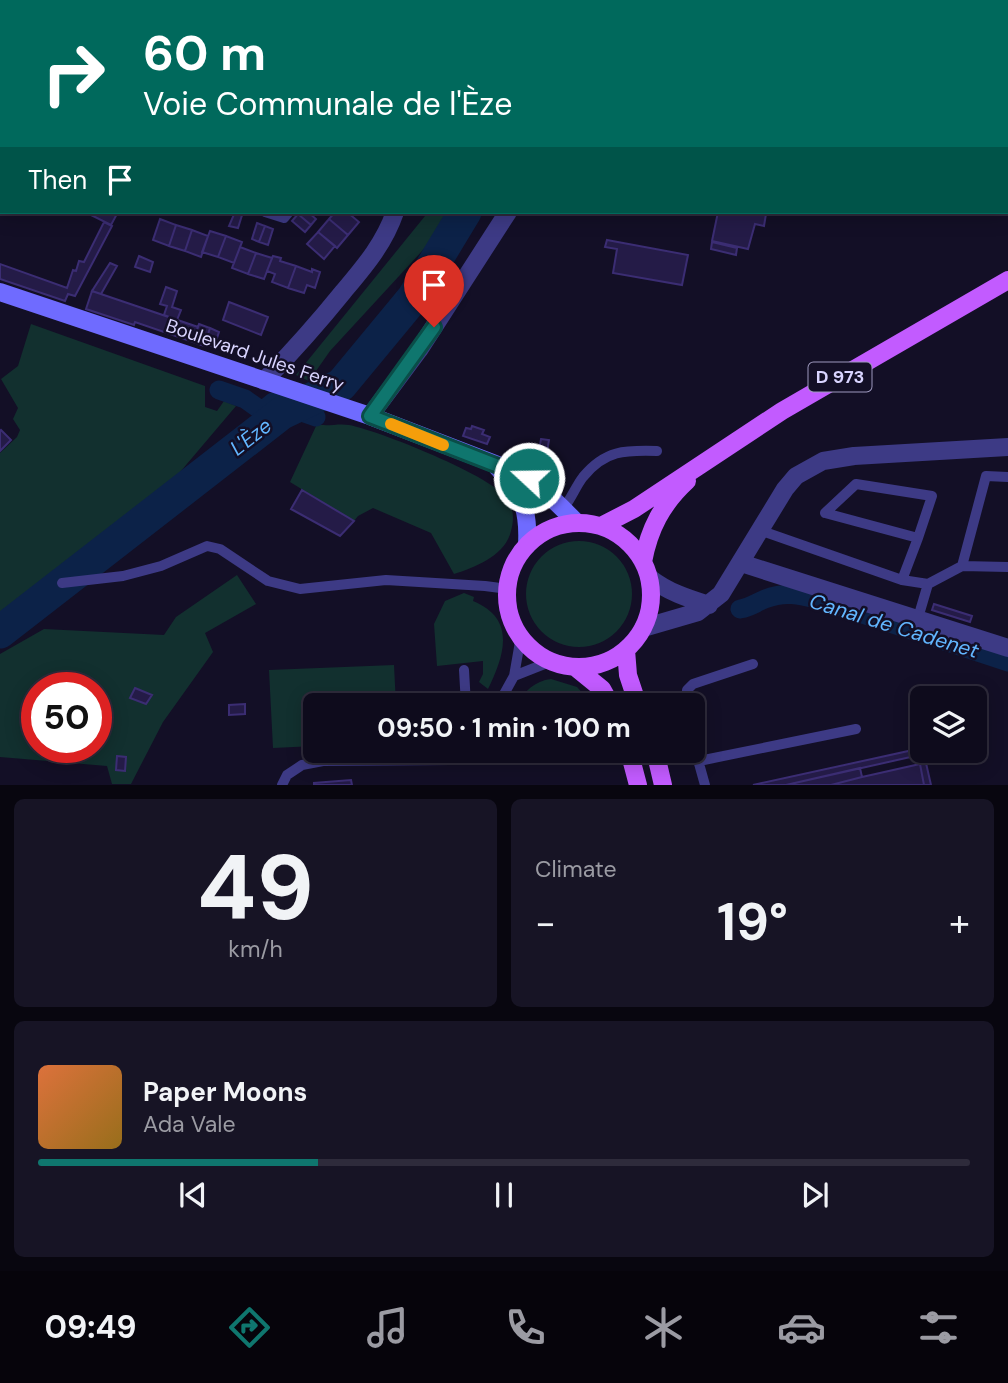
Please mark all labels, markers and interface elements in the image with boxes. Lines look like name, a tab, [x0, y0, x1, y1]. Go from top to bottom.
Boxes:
text: 60 m	[143, 21, 266, 85]
icon: right	[28, 28, 119, 119]
text: Voie Communale de l'Èze	[143, 83, 512, 125]
icon: arrive	[101, 161, 139, 199]
text: Then	[28, 163, 87, 197]
pin	[404, 255, 464, 327]
icon: arrive	[415, 266, 453, 304]
street label: Boulevard Jules Ferry	[163, 313, 348, 397]
road number: D 973	[808, 362, 872, 391]
water label: L'Èze	[224, 412, 278, 462]
position arrow	[492, 441, 566, 515]
water label: Canal de Cadenet	[806, 587, 983, 665]
speed limit sign: 50	[21, 672, 112, 763]
map controls	[910, 686, 987, 763]
button: layers	[910, 686, 987, 763]
text: 09:50 · 1 min · 100 m	[377, 711, 631, 745]
text: 49	[197, 829, 314, 947]
text: Climate	[535, 854, 617, 884]
text: 19°	[717, 888, 788, 956]
text: −	[535, 898, 556, 948]
text: +	[949, 898, 970, 948]
text: km/h	[228, 934, 283, 964]
text: Paper Moons	[143, 1075, 307, 1109]
text: Ada Vale	[143, 1109, 236, 1139]
icon: previous	[174, 1176, 212, 1214]
icon: pause	[485, 1176, 523, 1214]
icon: next	[796, 1176, 834, 1214]
icon: directions	[225, 1303, 274, 1352]
icon: music	[363, 1303, 412, 1352]
icon: phone	[501, 1303, 550, 1352]
icon: climate	[639, 1303, 688, 1352]
icon: car	[777, 1303, 826, 1352]
icon: filters	[914, 1303, 963, 1352]
text: 09:49	[44, 1306, 137, 1348]

